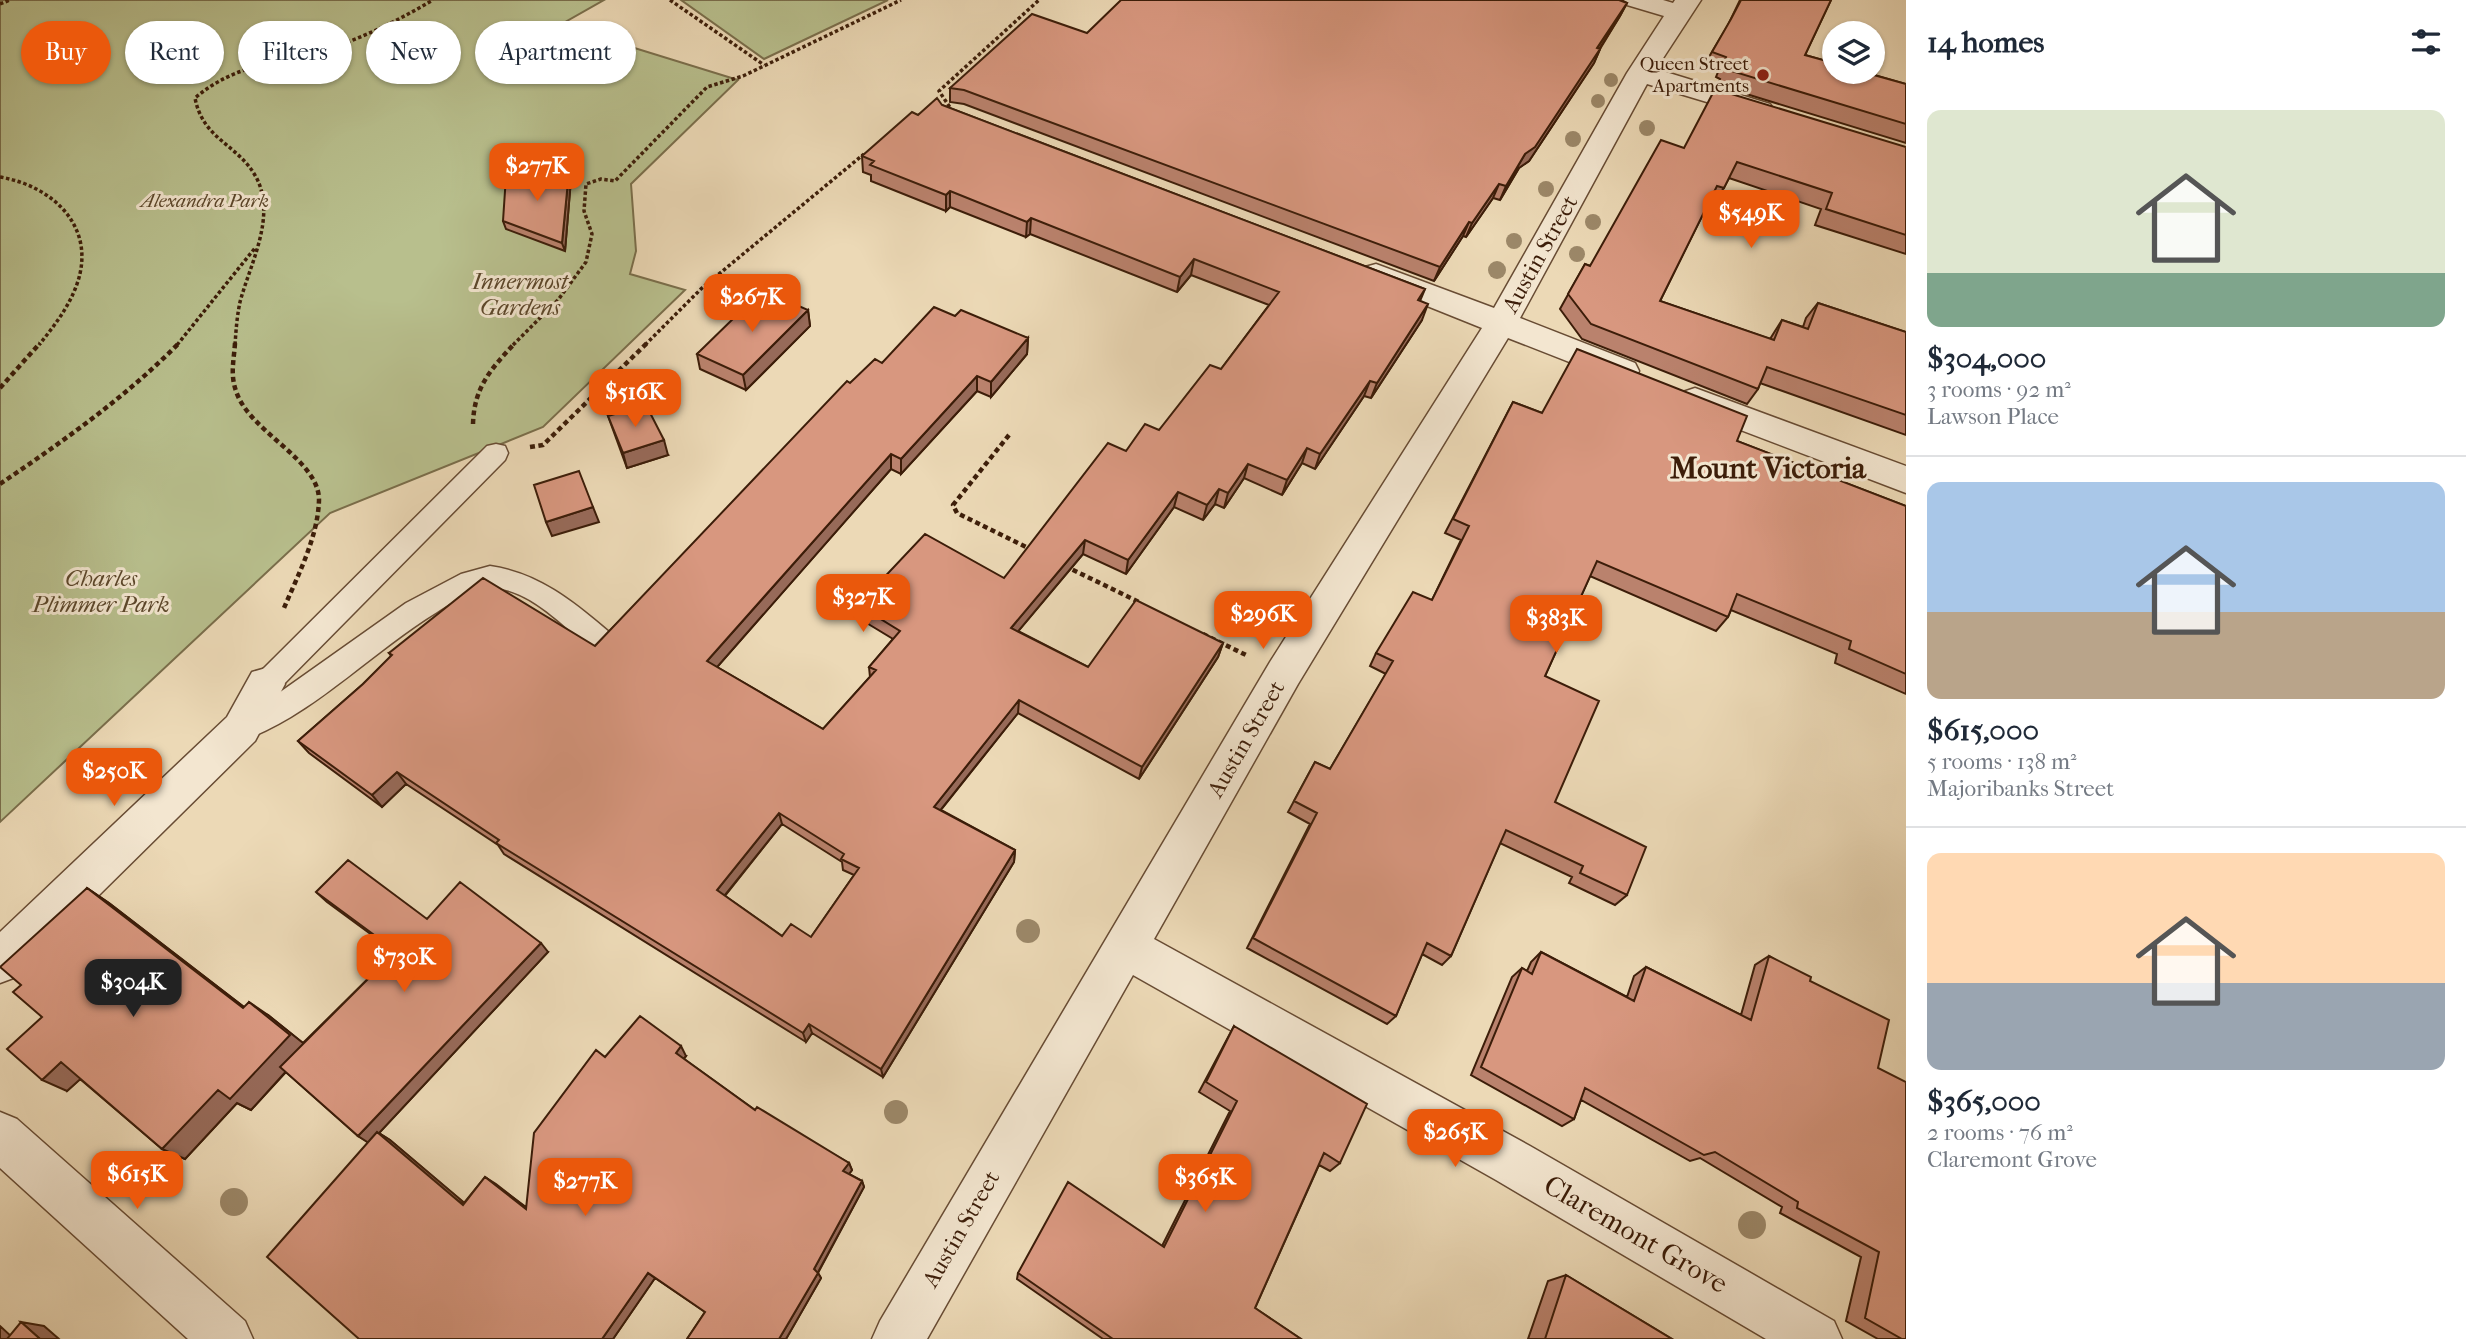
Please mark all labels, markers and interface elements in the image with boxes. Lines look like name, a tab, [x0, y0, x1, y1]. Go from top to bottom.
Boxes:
chip: Buy	[21, 21, 111, 84]
chip: Rent	[125, 21, 224, 84]
chip: Filters	[238, 21, 352, 84]
chip: New	[366, 21, 461, 84]
chip: Apartment	[475, 21, 636, 84]
map controls	[1822, 21, 1885, 84]
button: layers	[1822, 21, 1885, 84]
icon: filters	[2407, 23, 2445, 61]
text: 14 homes	[1927, 25, 2044, 60]
place label: Queen Street Apartments	[1640, 53, 1749, 97]
marker: Queen Street Apartments	[1755, 67, 1771, 83]
pin: $277K	[488, 144, 586, 203]
text: $277K	[505, 152, 569, 179]
icon: home	[2123, 155, 2249, 281]
park label: Alexandra Park	[139, 190, 269, 212]
pin: $549K	[1702, 190, 1800, 250]
street label: Austin Street	[1496, 191, 1583, 318]
text: $549K	[1719, 199, 1783, 226]
park label: Innermost Gardens	[471, 268, 570, 321]
pin: $267K	[703, 274, 801, 334]
text: $267K	[720, 283, 784, 310]
text: $304,000	[1927, 341, 2046, 376]
pin: $516K	[586, 370, 684, 429]
text: 3 rooms · 92 m²	[1927, 376, 2071, 403]
text: $516K	[605, 378, 665, 405]
text: Lawson Place	[1927, 403, 2059, 430]
district label: Mount Victoria	[1670, 451, 1867, 486]
icon: home	[2123, 527, 2249, 653]
park label: Charles Plimmer Park	[31, 565, 170, 618]
pin: $327K	[814, 574, 912, 634]
text: $327K	[832, 583, 894, 610]
pin: $296K	[1214, 592, 1312, 651]
pin: $383K	[1507, 596, 1605, 655]
text: $296K	[1230, 600, 1296, 627]
text: $383K	[1526, 604, 1586, 631]
street label: Austin Street	[1201, 676, 1290, 803]
text: $615,000	[1927, 713, 2039, 748]
pin: $250K	[65, 748, 163, 808]
text: 5 rooms · 138 m²	[1927, 748, 2077, 775]
text: $250K	[82, 757, 146, 784]
text: Majoribanks Street	[1927, 775, 2114, 802]
icon: home	[2123, 898, 2249, 1024]
pin: $730K	[355, 934, 453, 994]
text: $730K	[373, 943, 435, 970]
pin: $304K	[84, 960, 182, 1019]
text: $304K	[101, 968, 165, 995]
text: $365,000	[1927, 1084, 2041, 1119]
pin: $265K	[1406, 1110, 1504, 1169]
text: $265K	[1423, 1118, 1487, 1145]
text: 2 rooms · 76 m²	[1927, 1119, 2073, 1146]
text: Claremont Grove	[1927, 1146, 2097, 1173]
pin: $615K	[88, 1152, 186, 1211]
pin: $365K	[1156, 1154, 1254, 1214]
pin: $277K	[536, 1158, 634, 1218]
text: $615K	[107, 1160, 167, 1187]
text: $365K	[1174, 1163, 1236, 1190]
street label: Austin Street	[916, 1166, 1005, 1293]
text: $277K	[553, 1167, 617, 1194]
street label: Claremont Grove	[1538, 1168, 1734, 1300]

